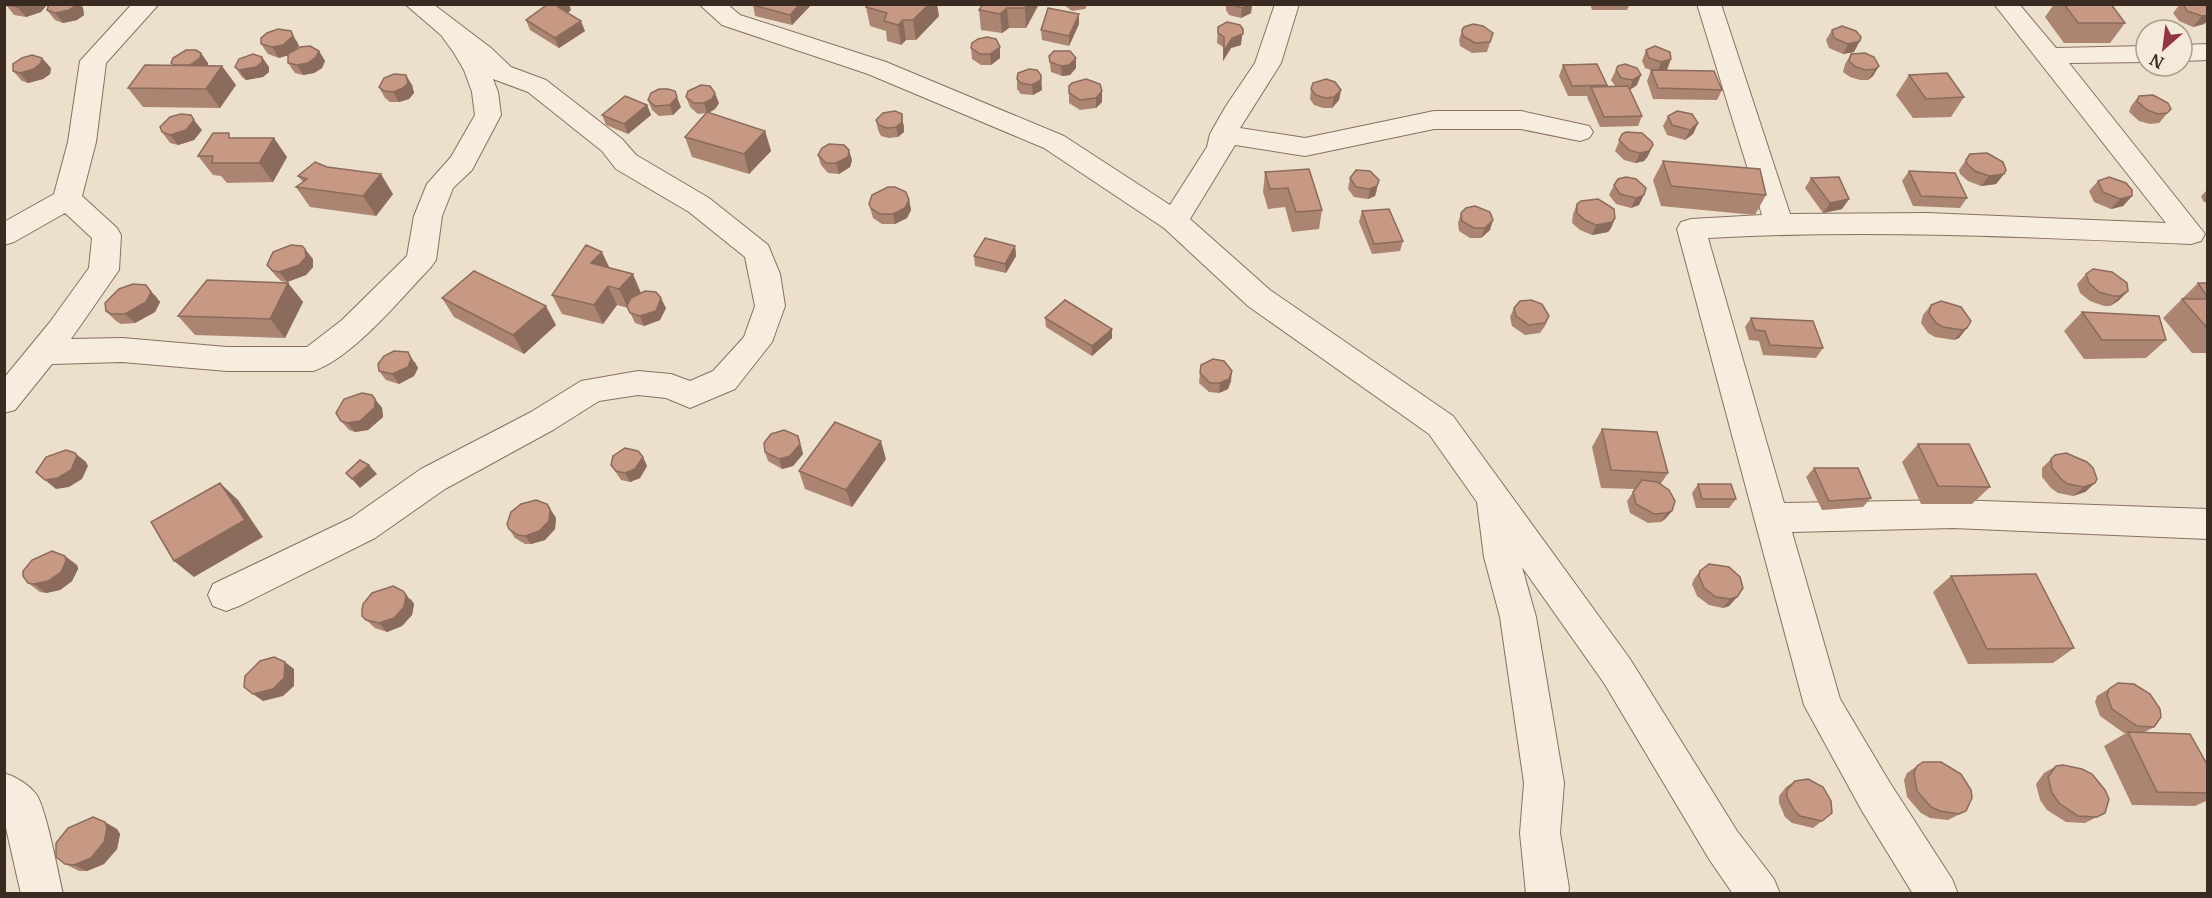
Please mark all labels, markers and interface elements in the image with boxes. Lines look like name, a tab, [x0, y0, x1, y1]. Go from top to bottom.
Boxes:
north arrow	[2134, 18, 2194, 78]
text: N	[2146, 49, 2167, 73]

